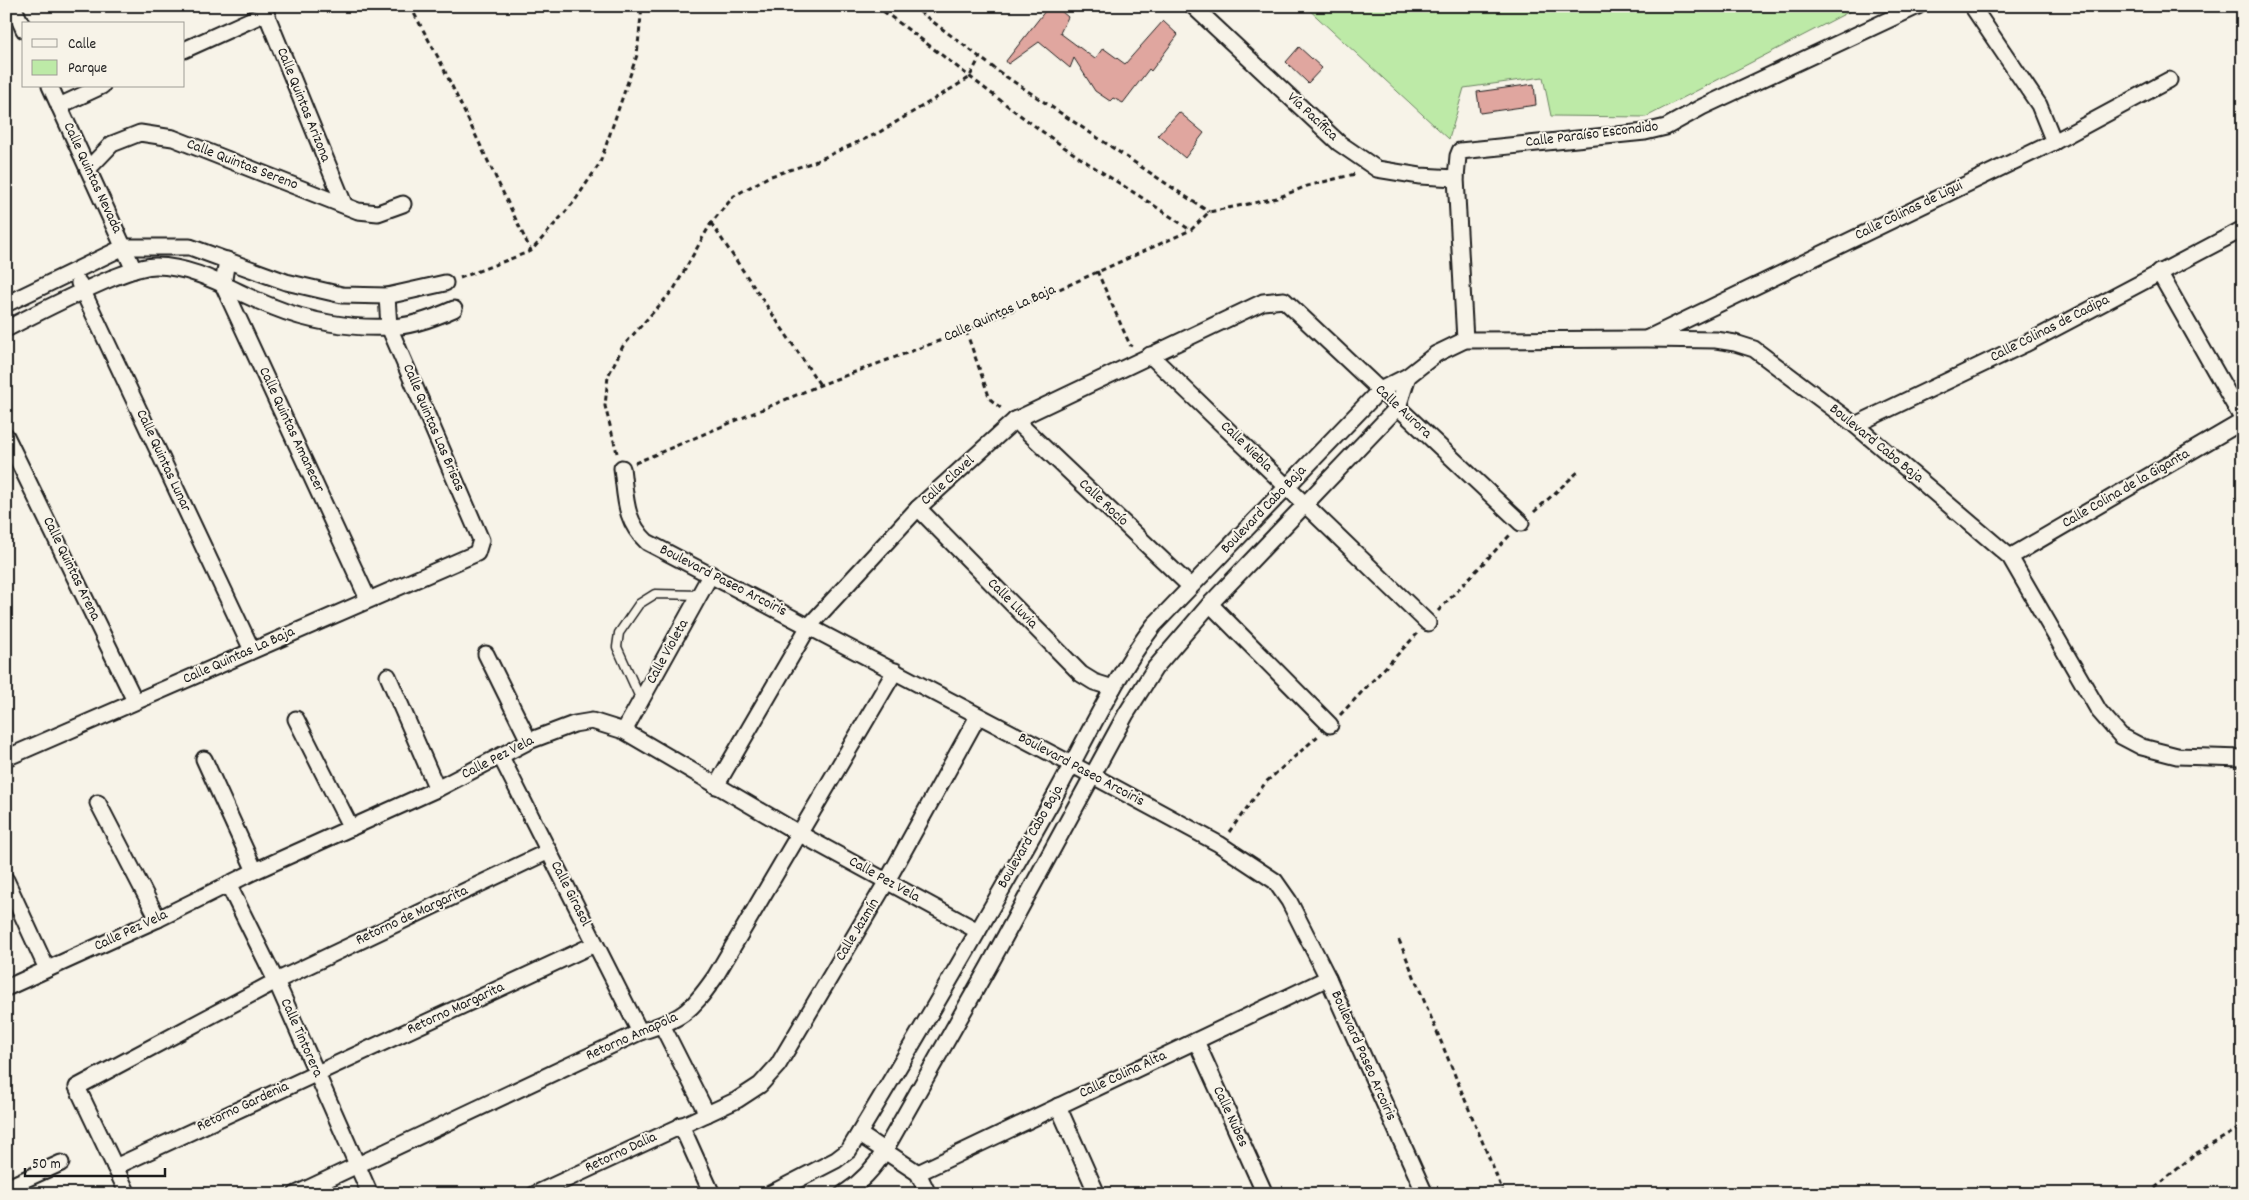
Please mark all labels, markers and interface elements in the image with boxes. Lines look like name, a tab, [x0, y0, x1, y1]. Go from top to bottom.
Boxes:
legend	[22, 22, 185, 88]
text: Calle	[68, 34, 97, 56]
street label: Calle Quintas Arizona	[270, 44, 336, 166]
text: Parque	[68, 58, 108, 80]
street label: Vía Pacífica	[1281, 87, 1343, 147]
street label: Calle Paraíso Escondido	[1524, 116, 1660, 154]
street label: Calle Quintas Nevada	[57, 119, 128, 238]
street label: Calle Quintas Sereno	[183, 134, 301, 196]
street label: Calle Colinas de Ligui	[1851, 175, 1967, 247]
street label: Calle Quintas La Baja	[940, 279, 1060, 349]
street label: Calle Colinas de Cadipa	[1987, 289, 2114, 369]
street label: Calle Quintas Las Brisas	[396, 361, 470, 495]
street label: Calle Quintas Amanecer	[252, 364, 330, 497]
street label: Calle Aurora	[1369, 380, 1437, 445]
street label: Boulevard Cabo Baja	[1824, 399, 1929, 490]
street label: Calle Quintas Lunar	[130, 406, 197, 516]
street label: Calle Niebla	[1215, 416, 1278, 478]
street label: Calle Colina de la Giganta	[2058, 443, 2195, 535]
street label: Calle Clavel	[916, 450, 980, 511]
street label: Boulevard Cabo Baja	[1216, 460, 1313, 559]
street label: Calle Rocío	[1073, 474, 1133, 532]
street label: Calle Quintas Arena	[36, 513, 106, 626]
street label: Boulevard Paseo Arcoiris	[655, 539, 791, 623]
street label: Calle Lluvia	[982, 574, 1043, 635]
street label: Calle Violeta	[641, 615, 695, 688]
street label: Calle Quintas La Baja	[179, 621, 299, 691]
street label: Boulevard Paseo Arcoiris	[1014, 727, 1148, 813]
street label: Calle Pez Vela	[458, 730, 539, 786]
street label: Boulevard Cabo Baja	[992, 780, 1070, 893]
street label: Calle Pez Vela	[844, 851, 925, 909]
street label: Calle Girasol	[544, 857, 596, 931]
street label: Retorno de Margarita	[352, 880, 473, 952]
street label: Calle Jazmín	[831, 894, 885, 966]
street label: Calle Pez Vela	[91, 904, 172, 958]
street label: Retorno Margarita	[404, 977, 509, 1041]
street label: Boulevard Paseo Arcoiris	[1324, 987, 1402, 1125]
street label: Calle Tintorera	[274, 995, 329, 1082]
street label: Retorno Amapola	[583, 1007, 682, 1067]
street label: Calle Colina Alta	[1076, 1045, 1171, 1105]
street label: Retorno Gardenia	[193, 1076, 293, 1138]
street label: Calle Nubes	[1206, 1083, 1254, 1151]
street label: Retorno Dalia	[582, 1126, 661, 1179]
scale bar	[25, 1145, 165, 1177]
text: 50 m	[32, 1154, 61, 1176]

